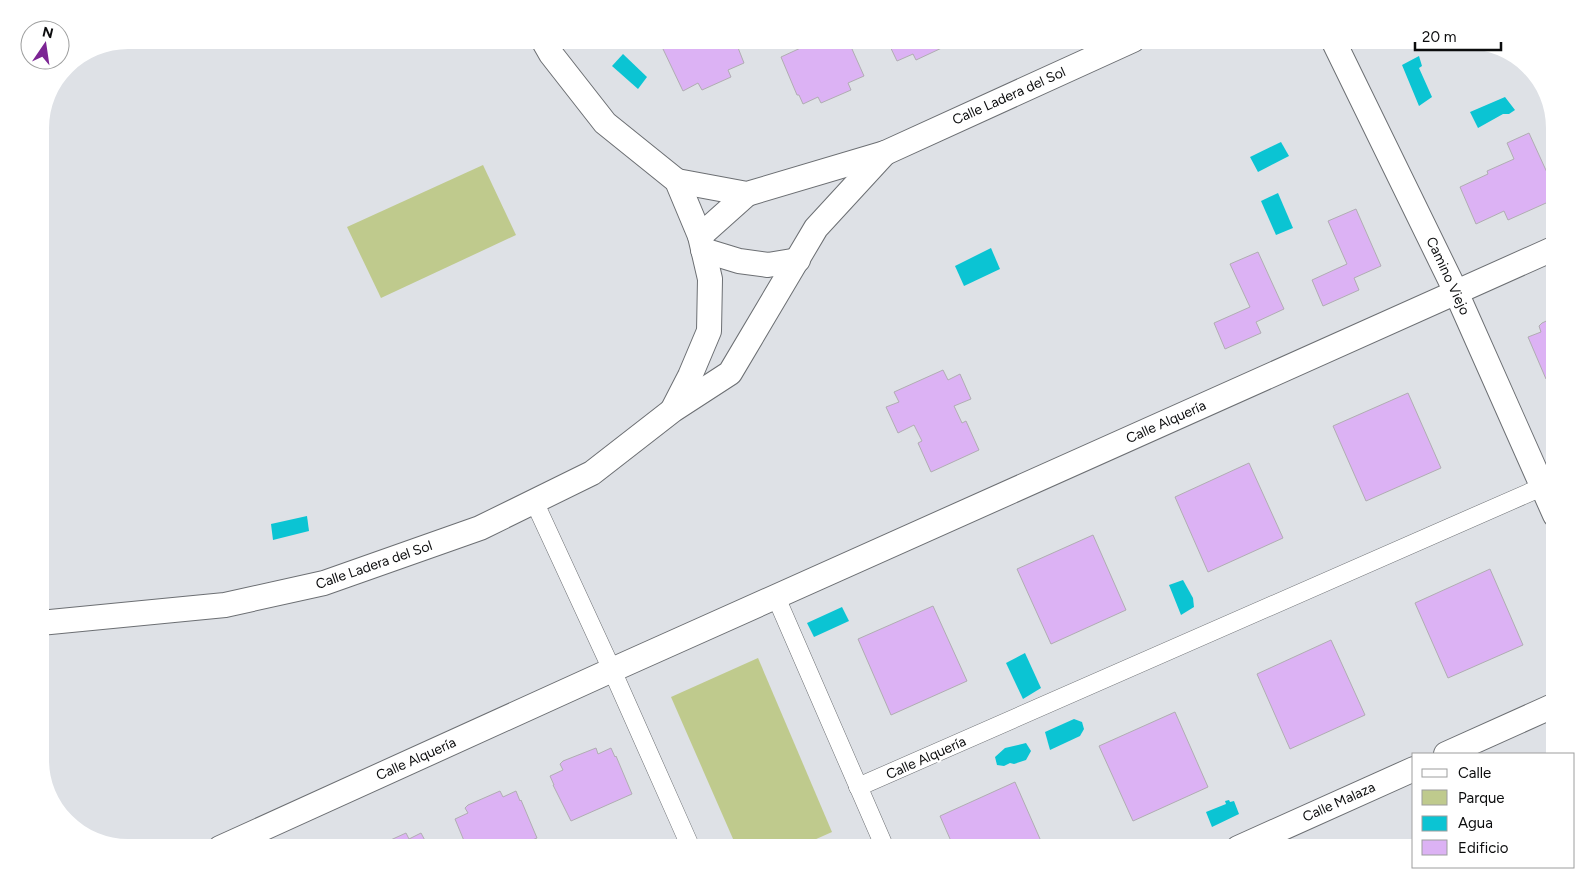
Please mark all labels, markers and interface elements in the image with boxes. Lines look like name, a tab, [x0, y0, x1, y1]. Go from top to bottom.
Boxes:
north arrow	[20, 20, 70, 70]
scale bar	[1415, 20, 1501, 52]
text: N	[41, 23, 55, 42]
text: 20 m	[1422, 28, 1456, 46]
street label: Calle Ladera del Sol	[950, 63, 1068, 129]
street label: Camino Viejo	[1422, 234, 1474, 318]
street label: Calle Alquería	[1123, 397, 1209, 447]
street label: Calle Ladera del Sol	[313, 537, 435, 593]
street label: Calle Alquería	[883, 733, 969, 783]
street label: Calle Alquería	[373, 734, 459, 784]
legend	[1412, 753, 1575, 868]
text: Calle	[1458, 764, 1491, 782]
street label: Calle Malaza	[1300, 778, 1378, 826]
text: Parque	[1458, 789, 1505, 807]
text: Agua	[1458, 814, 1493, 832]
text: Edificio	[1458, 839, 1509, 857]

